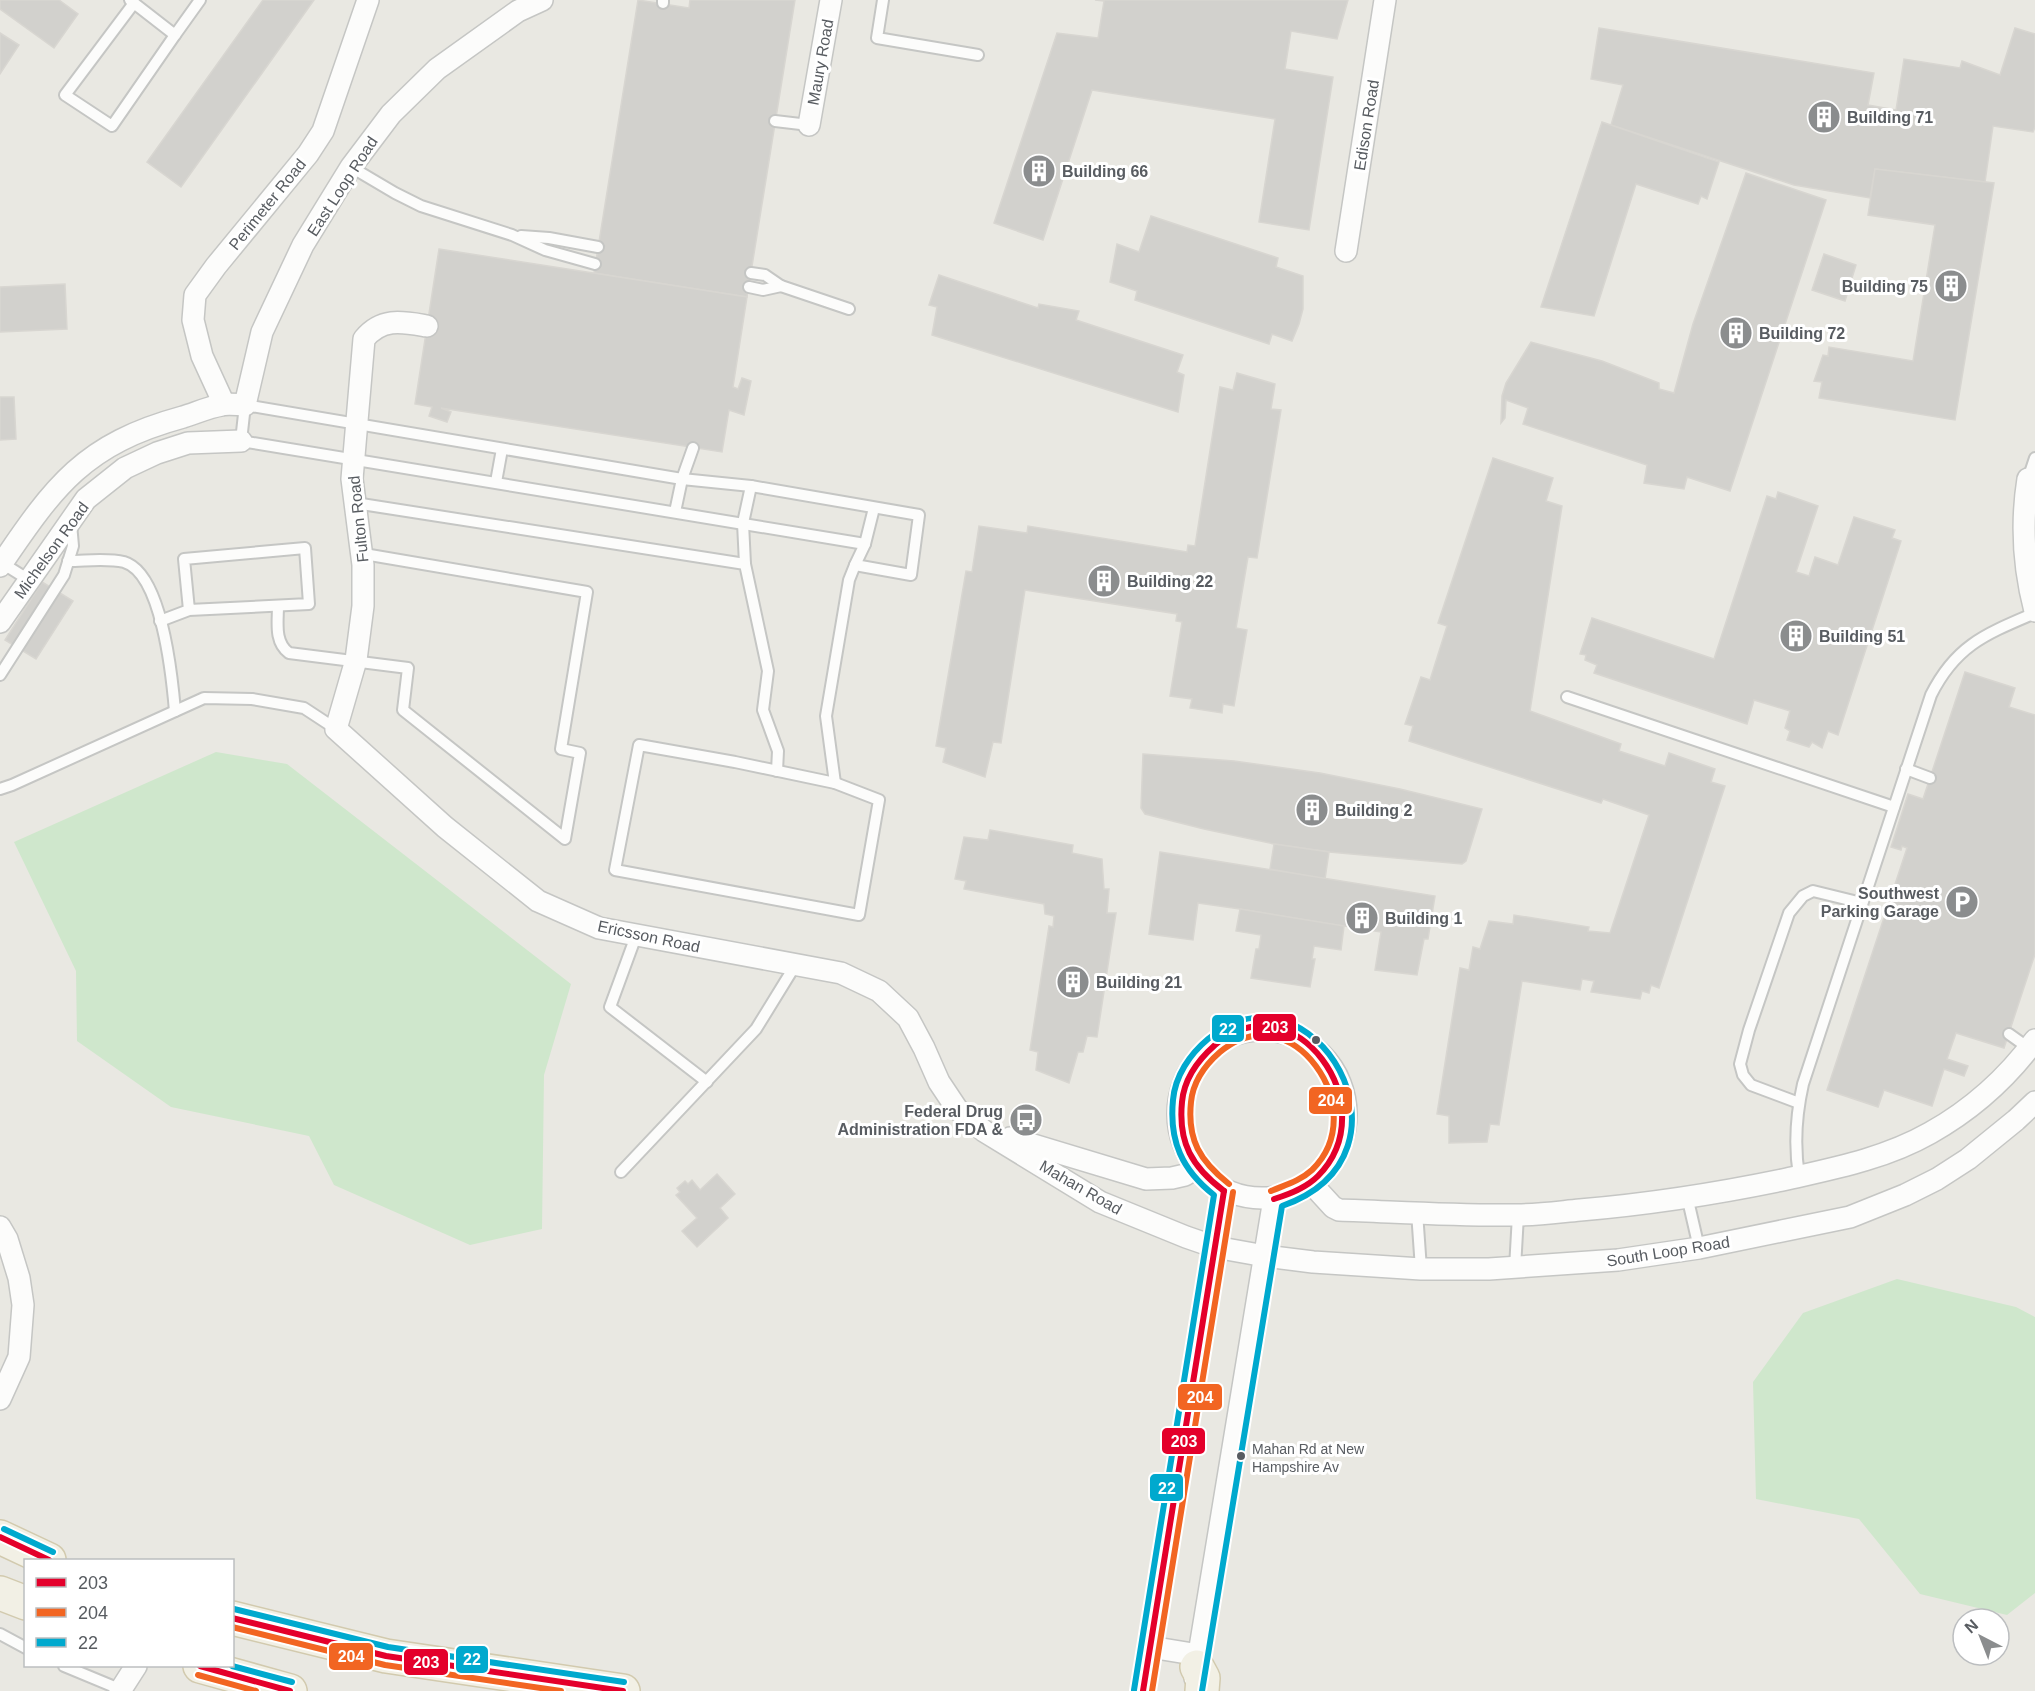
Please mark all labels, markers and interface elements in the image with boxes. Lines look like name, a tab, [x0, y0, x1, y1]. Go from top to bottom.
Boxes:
street label: Maury Road	[805, 18, 836, 106]
street label: Edison Road	[1351, 79, 1382, 172]
building icon: Building 71	[1806, 99, 1842, 135]
place label: Building 71	[1847, 109, 1933, 126]
street label: East Loop Road	[304, 134, 381, 239]
building icon: Building 66	[1021, 153, 1057, 189]
street label: Perimeter Road	[226, 155, 309, 253]
place label: Building 66	[1062, 163, 1148, 180]
building icon: Building 75	[1933, 268, 1969, 304]
place label: Building 75	[1842, 278, 1928, 295]
building icon: Building 72	[1718, 315, 1754, 351]
place label: Building 72	[1759, 325, 1845, 342]
street label: Fulton Road	[345, 475, 372, 563]
street label: Michelson Road	[11, 499, 92, 602]
building icon: Building 22	[1086, 563, 1122, 599]
place label: Building 22	[1127, 573, 1213, 590]
building icon: Building 51	[1778, 618, 1814, 654]
place label: Building 51	[1819, 628, 1905, 645]
building icon: Building 2	[1294, 792, 1330, 828]
place label: Building 2	[1335, 802, 1412, 819]
parking icon: Southwest Parking Garage	[1944, 884, 1980, 920]
place label: Southwest Parking Garage	[1821, 885, 1940, 920]
building icon: Building 1	[1344, 900, 1380, 936]
place label: Building 1	[1385, 910, 1462, 927]
street label: Ericsson Road	[596, 917, 702, 956]
building icon: Building 21	[1055, 964, 1091, 1000]
place label: Building 21	[1096, 974, 1182, 991]
line badge: 203	[1252, 1013, 1297, 1042]
line badge: 22	[1211, 1014, 1245, 1043]
text: 203	[1262, 1019, 1288, 1036]
text: 22	[1219, 1021, 1237, 1038]
unlabelled marker	[1310, 1034, 1322, 1046]
line badge: 204	[1308, 1086, 1353, 1115]
text: 204	[1318, 1092, 1344, 1109]
bus stop icon: Federal Drug Administration FDA &	[1008, 1102, 1044, 1138]
place label: Federal Drug Administration FDA &	[837, 1103, 1003, 1138]
street label: Mahan Road	[1037, 1157, 1125, 1218]
street label: South Loop Road	[1605, 1233, 1731, 1270]
line badge: 204	[1177, 1383, 1223, 1411]
text: 204	[1187, 1389, 1213, 1406]
line badge: 203	[1161, 1427, 1206, 1455]
text: 203	[1171, 1433, 1197, 1450]
place label: Mahan Rd at New Hampshire Av	[1252, 1441, 1365, 1475]
marker: Mahan Rd at New Hampshire Av	[1235, 1450, 1247, 1462]
line badge: 22	[1149, 1473, 1184, 1502]
text: 22	[1158, 1480, 1176, 1497]
legend	[24, 1559, 234, 1667]
text: 203	[78, 1573, 108, 1593]
text: 204	[78, 1603, 108, 1623]
north arrow	[1951, 1607, 2011, 1667]
text: N	[1961, 1616, 1981, 1636]
text: 22	[78, 1633, 98, 1653]
line badge: 204	[328, 1642, 374, 1671]
line badge: 22	[455, 1645, 489, 1674]
text: 204	[338, 1648, 364, 1665]
line badge: 203	[403, 1648, 449, 1676]
text: 22	[463, 1651, 481, 1668]
text: 203	[413, 1654, 439, 1671]

